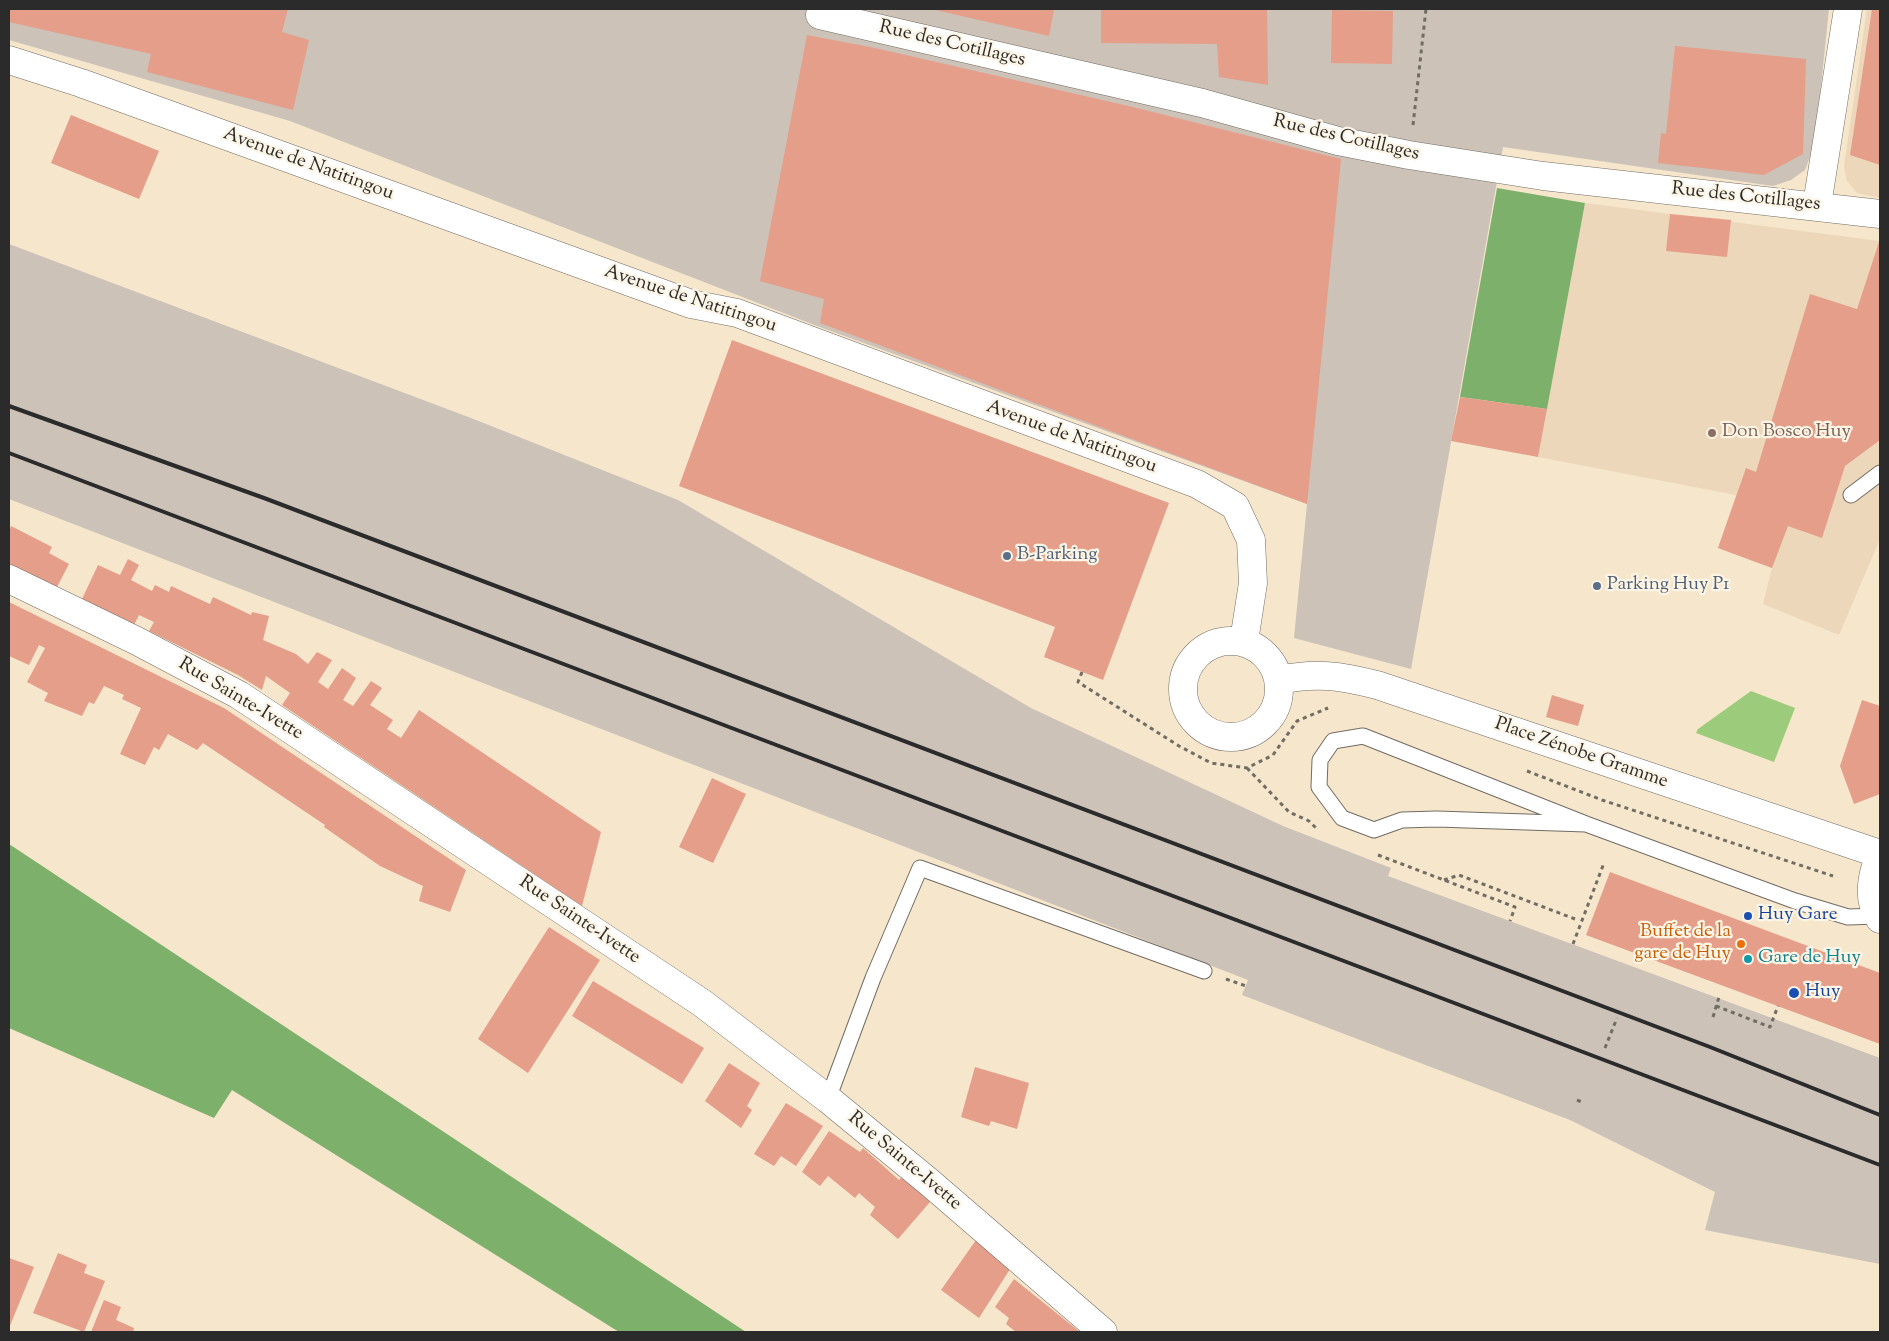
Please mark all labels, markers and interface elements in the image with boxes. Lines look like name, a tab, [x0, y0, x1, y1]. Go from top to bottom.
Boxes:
street label: Rue des Cotillages	[877, 17, 1027, 73]
street label: Rue des Cotillages	[1271, 111, 1421, 167]
street label: Avenue de Natitingou	[220, 124, 396, 206]
street label: Rue des Cotillages	[1671, 179, 1821, 217]
street label: Avenue de Natitingou	[601, 261, 779, 339]
street label: Avenue de Natitingou	[983, 397, 1159, 479]
place label: Don Bosco Huy	[1722, 422, 1851, 444]
marker: Don Bosco Huy	[1706, 427, 1718, 439]
place label: B-Parking	[1017, 545, 1097, 567]
marker: B-Parking	[1001, 550, 1013, 562]
place label: Parking Huy P1	[1607, 575, 1729, 597]
marker: Parking Huy P1	[1591, 580, 1603, 592]
street label: Rue Sainte-Ivette	[173, 654, 307, 746]
street label: Place Zénobe Gramme	[1491, 714, 1671, 794]
street label: Rue Sainte-Ivette	[514, 872, 644, 970]
place label: Huy Gare	[1758, 905, 1837, 927]
marker: Huy Gare	[1742, 910, 1754, 922]
place label: Buffet de la gare de Huy	[1634, 922, 1731, 966]
marker: Buffet de la gare de Huy	[1735, 938, 1747, 950]
place label: Gare de Huy	[1758, 948, 1861, 970]
marker: Gare de Huy	[1742, 953, 1754, 965]
place label: Huy	[1805, 982, 1840, 1004]
marker: Huy	[1787, 986, 1801, 1000]
street label: Rue Sainte-Ivette	[842, 1108, 966, 1216]

